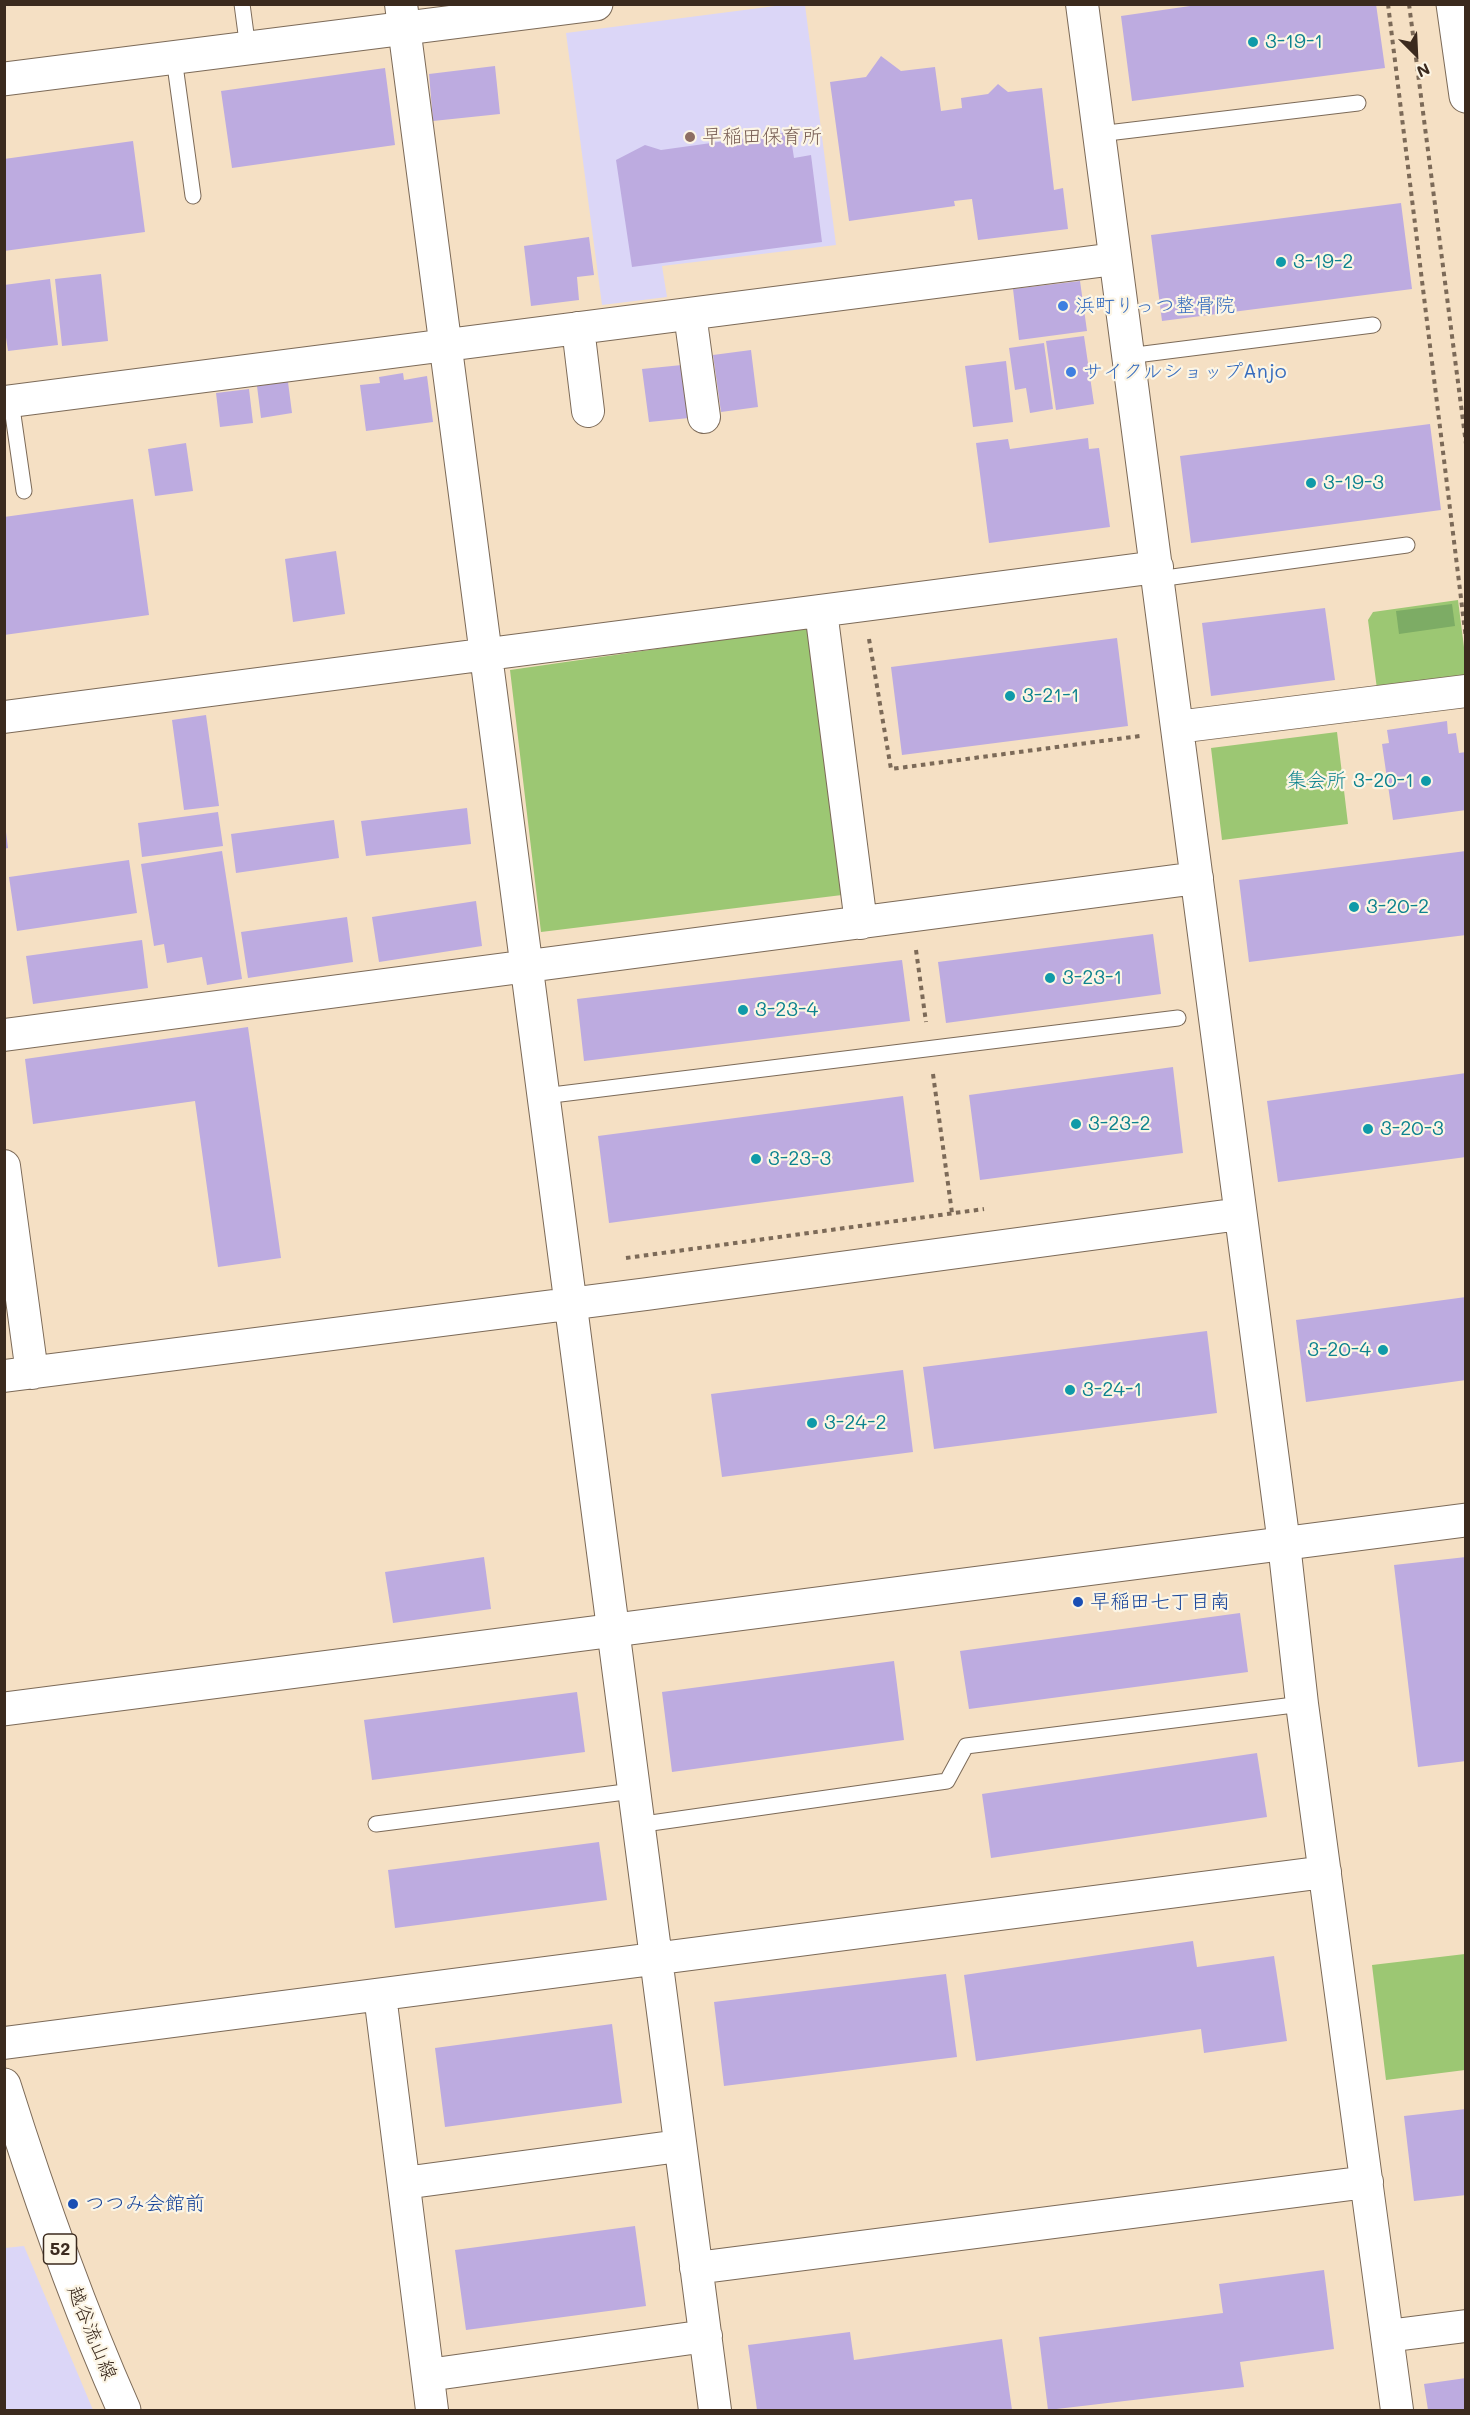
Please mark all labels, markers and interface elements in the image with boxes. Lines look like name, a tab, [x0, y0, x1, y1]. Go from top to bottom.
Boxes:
north arrow	[1386, 24, 1446, 84]
place label: 3-19-1	[1265, 30, 1323, 54]
marker: 3-19-1	[1246, 35, 1260, 49]
text: N	[1414, 59, 1433, 83]
place label: 早稲田保育所	[702, 125, 822, 149]
marker: 早稲田保育所	[683, 130, 697, 144]
place label: 3-19-2	[1293, 250, 1353, 274]
marker: 3-19-2	[1274, 255, 1288, 269]
place label: 浜町りっつ整骨院	[1075, 294, 1235, 318]
marker: 浜町りっつ整骨院	[1056, 299, 1070, 313]
place label: サイクルショップAnjo	[1083, 360, 1286, 384]
marker: サイクルショップAnjo	[1064, 365, 1078, 379]
place label: 3-19-3	[1323, 471, 1384, 495]
marker: 3-19-3	[1304, 476, 1318, 490]
place label: 3-21-1	[1022, 684, 1080, 708]
marker: 3-21-1	[1003, 689, 1017, 703]
place label: 集会所 3-20-1	[1287, 769, 1414, 793]
marker: 集会所 3-20-1	[1419, 774, 1433, 788]
place label: 3-20-2	[1366, 895, 1429, 919]
marker: 3-20-2	[1347, 900, 1361, 914]
place label: 3-23-1	[1062, 966, 1122, 990]
marker: 3-23-1	[1043, 971, 1057, 985]
place label: 3-23-4	[755, 998, 818, 1022]
marker: 3-23-4	[736, 1003, 750, 1017]
place label: 3-23-2	[1088, 1112, 1151, 1136]
marker: 3-23-2	[1069, 1117, 1083, 1131]
place label: 3-20-3	[1380, 1117, 1444, 1141]
marker: 3-20-3	[1361, 1122, 1375, 1136]
place label: 3-23-3	[768, 1147, 831, 1171]
marker: 3-23-3	[749, 1152, 763, 1166]
place label: 3-20-4	[1307, 1338, 1371, 1362]
marker: 3-20-4	[1376, 1343, 1390, 1357]
place label: 3-24-1	[1082, 1378, 1142, 1402]
marker: 3-24-1	[1063, 1383, 1077, 1397]
place label: 3-24-2	[824, 1411, 887, 1435]
marker: 3-24-2	[805, 1416, 819, 1430]
place label: 早稲田七丁目南	[1090, 1590, 1230, 1614]
marker: 早稲田七丁目南	[1071, 1595, 1085, 1609]
place label: つつみ会館前	[85, 2192, 205, 2216]
marker: つつみ会館前	[66, 2197, 80, 2211]
road number: 52	[44, 2234, 76, 2264]
street label: 越谷流山線	[62, 2282, 122, 2384]

